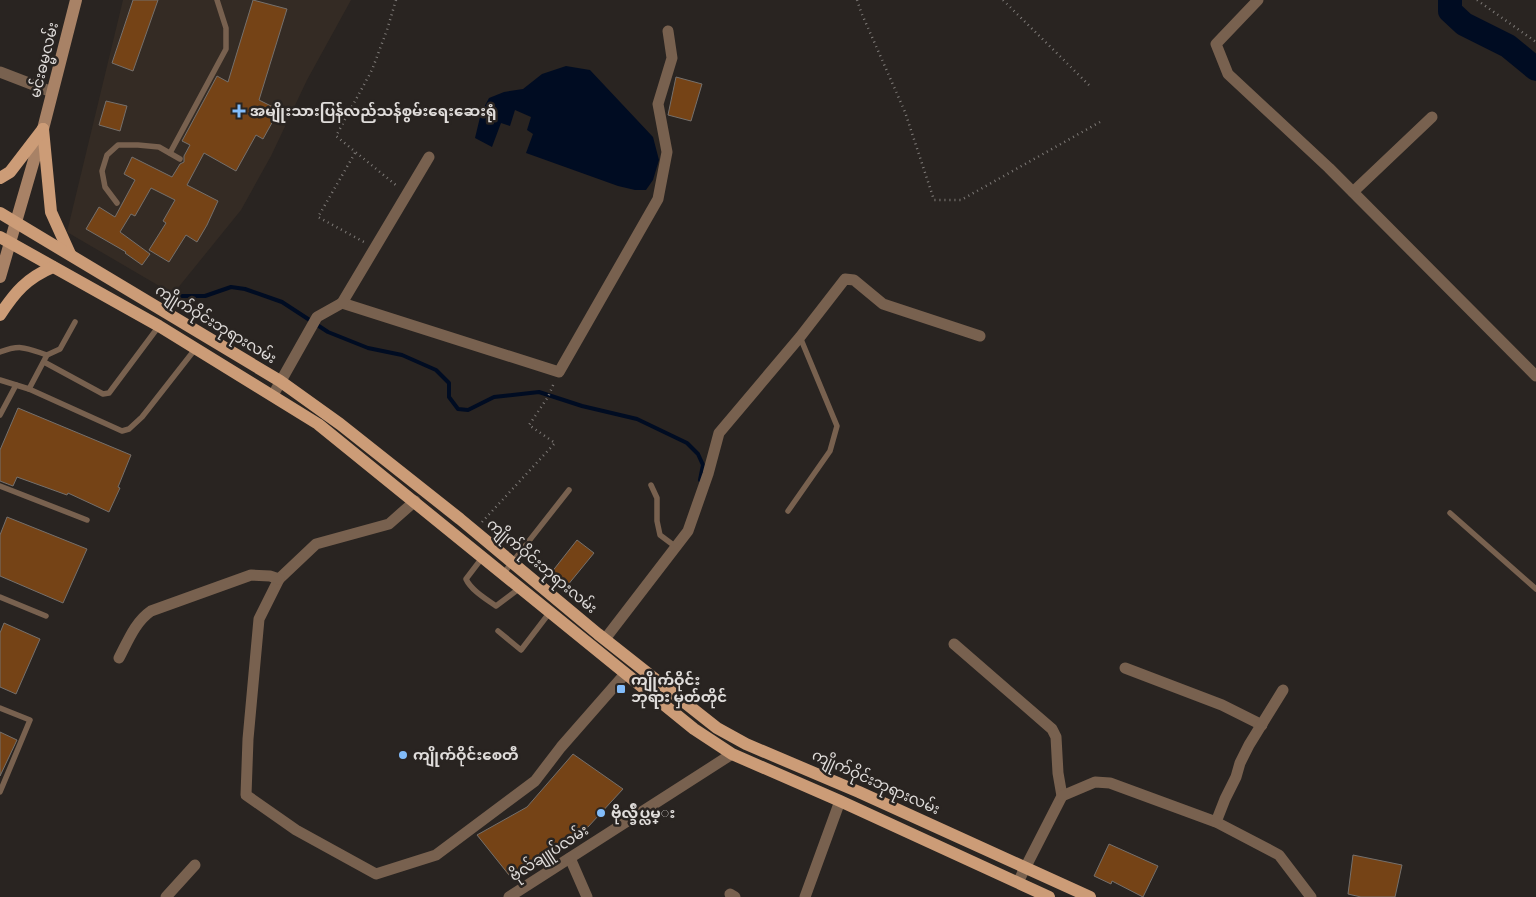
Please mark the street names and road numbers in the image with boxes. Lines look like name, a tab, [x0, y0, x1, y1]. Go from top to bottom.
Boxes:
street label: မင်းဓမ္မလမ်း	[25, 20, 65, 101]
street label: ကျိုက်ဝိုင်းဘုရားလမ်း	[151, 280, 280, 370]
street label: ကျိုက်ဝိုင်းဘုရားလမ်း	[481, 514, 601, 620]
street label: ကျိုက်ဝိုင်းဘုရားလမ်း	[808, 745, 943, 821]
street label: ဗိုလ်ချူပ်လမ်း	[506, 820, 593, 888]

